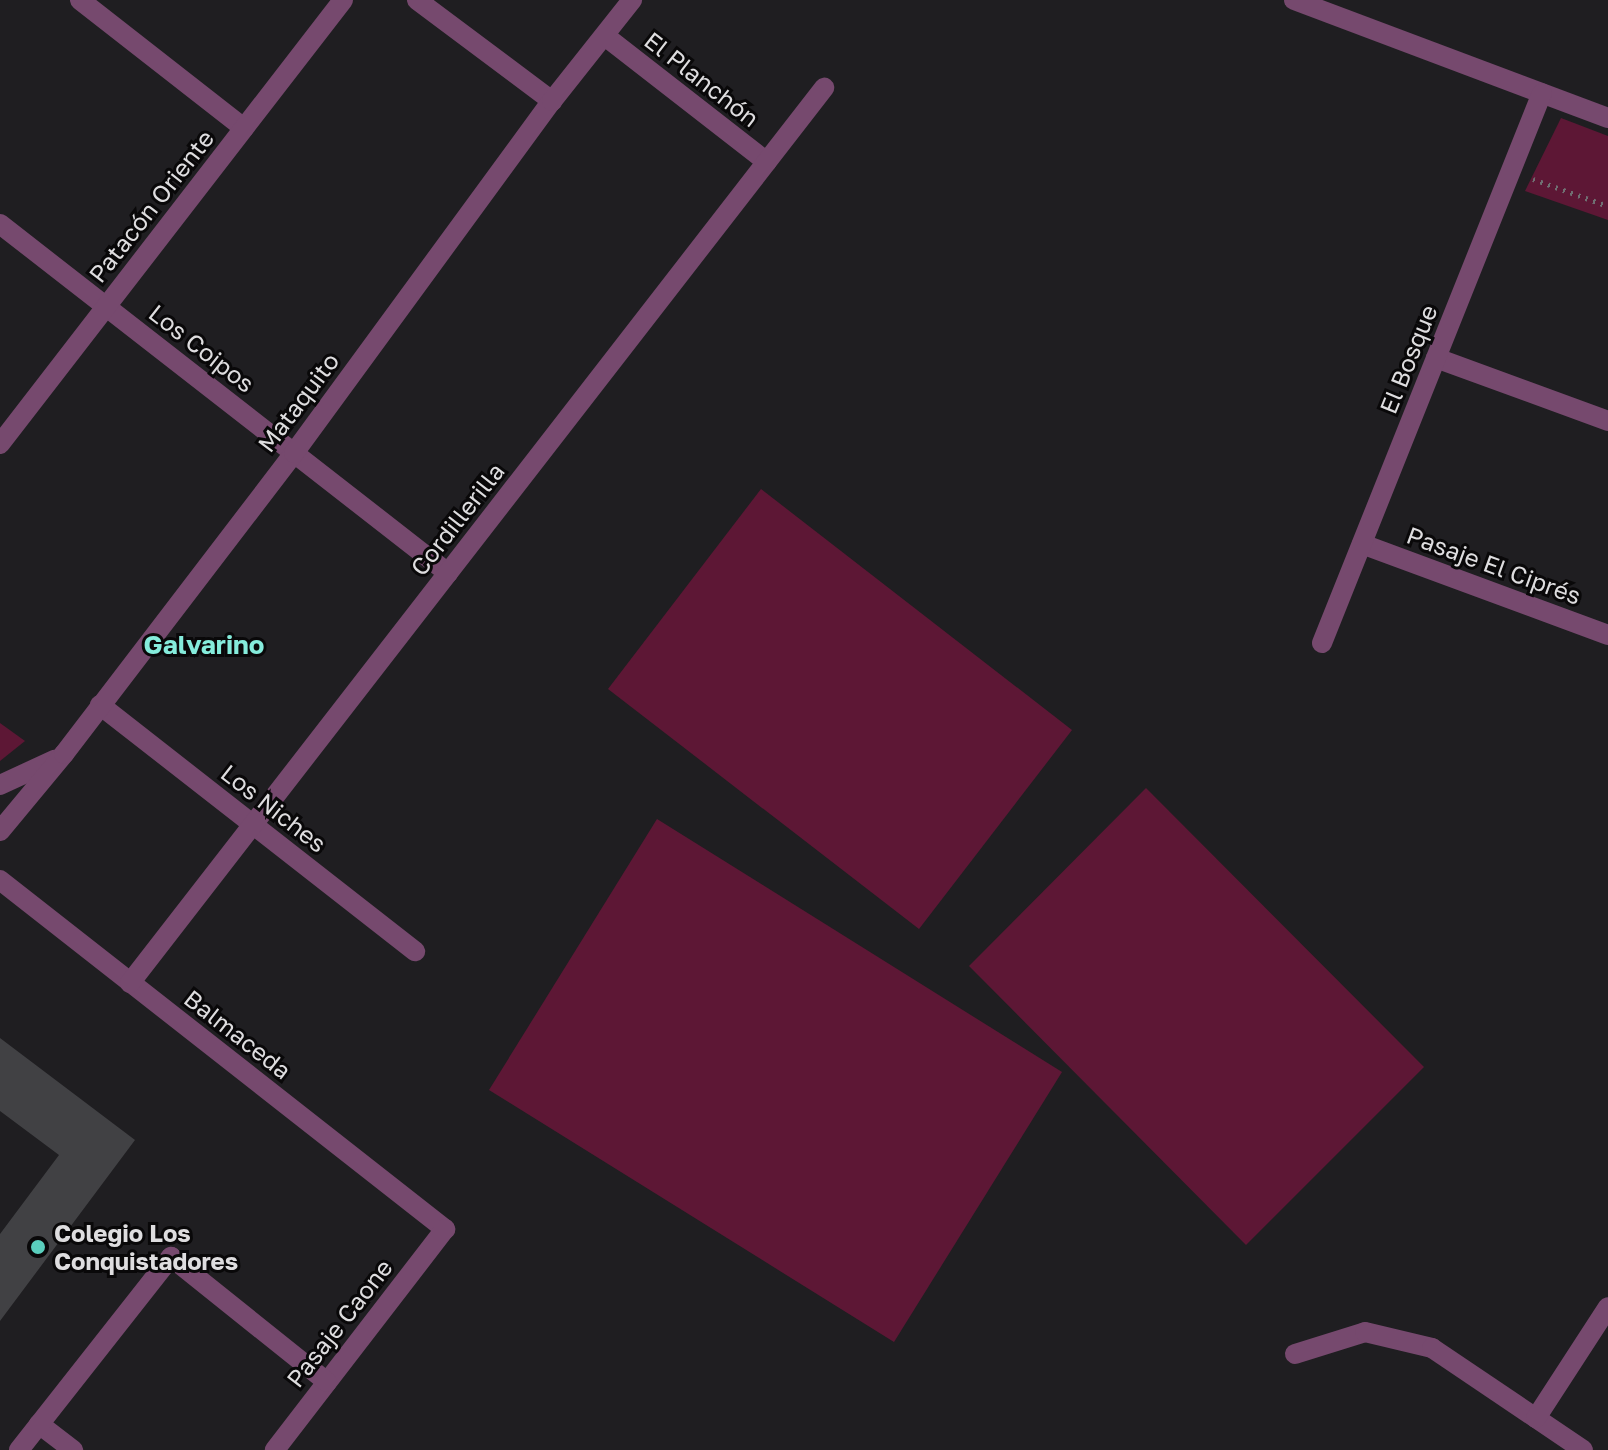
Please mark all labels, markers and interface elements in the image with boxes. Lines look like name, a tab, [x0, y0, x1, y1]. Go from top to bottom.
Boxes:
street label: El Planchón	[639, 25, 765, 133]
street label: Patacón Oriente	[82, 124, 220, 288]
street label: Los Coipos	[144, 298, 260, 398]
street label: El Bosque	[1373, 300, 1443, 418]
street label: Mataquito	[251, 347, 345, 457]
street label: Cordillerilla	[404, 457, 510, 581]
street label: Pasaje El Ciprés	[1403, 520, 1585, 610]
district label: Galvarino	[144, 629, 264, 661]
street label: Los Niches	[216, 758, 332, 858]
street label: Balmaceda	[179, 983, 297, 1085]
place label: Colegio Los Conquistadores	[54, 1219, 238, 1275]
marker: Colegio Los Conquistadores	[29, 1238, 47, 1256]
street label: Pasaje Caone	[280, 1253, 398, 1393]

